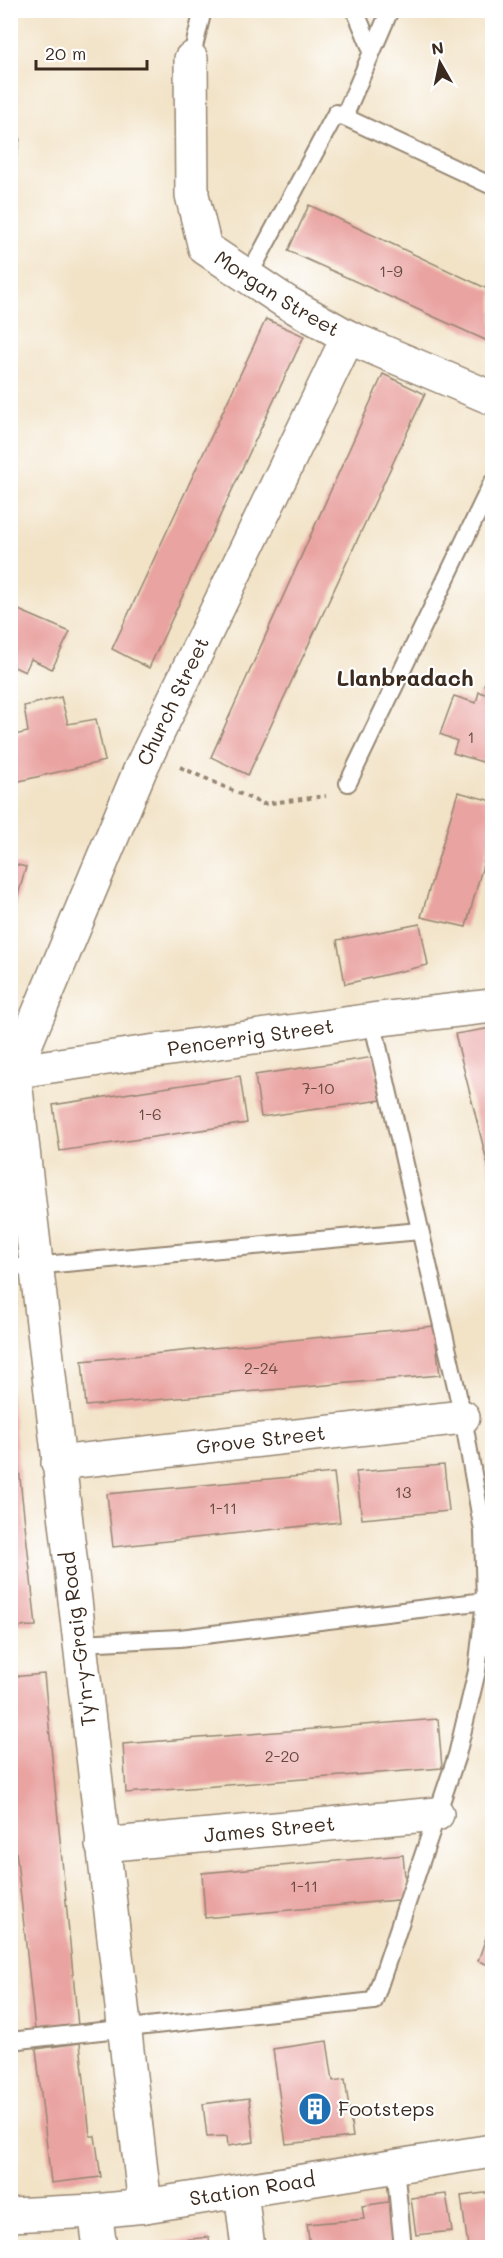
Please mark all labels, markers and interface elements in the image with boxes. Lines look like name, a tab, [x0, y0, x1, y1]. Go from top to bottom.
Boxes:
scale bar	[36, 33, 147, 71]
north arrow	[410, 33, 470, 93]
text: N	[430, 36, 445, 59]
text: 20 m	[45, 41, 86, 65]
street label: Morgan Street	[210, 244, 345, 342]
house number: 1-9	[379, 260, 403, 281]
street label: Church Street	[130, 632, 214, 769]
district label: Llanbradach	[336, 663, 474, 692]
house number: 1	[467, 726, 475, 747]
street label: Pencerrig Street	[165, 1012, 335, 1061]
house number: 7-10	[302, 1077, 334, 1098]
house number: 1-6	[138, 1103, 162, 1124]
house number: 2-24	[244, 1357, 279, 1378]
street label: Grove Street	[195, 1419, 327, 1459]
house number: 13	[395, 1481, 411, 1502]
house number: 1-11	[209, 1497, 237, 1518]
street label: Ty'n-y-Graig Road	[53, 1550, 101, 1728]
house number: 2-20	[265, 1745, 299, 1766]
street label: James Street	[202, 1810, 336, 1848]
house number: 1-11	[290, 1875, 318, 1896]
building icon: Footsteps	[297, 2091, 333, 2127]
place label: Footsteps	[338, 2095, 435, 2121]
street label: Station Road	[188, 2165, 317, 2211]

